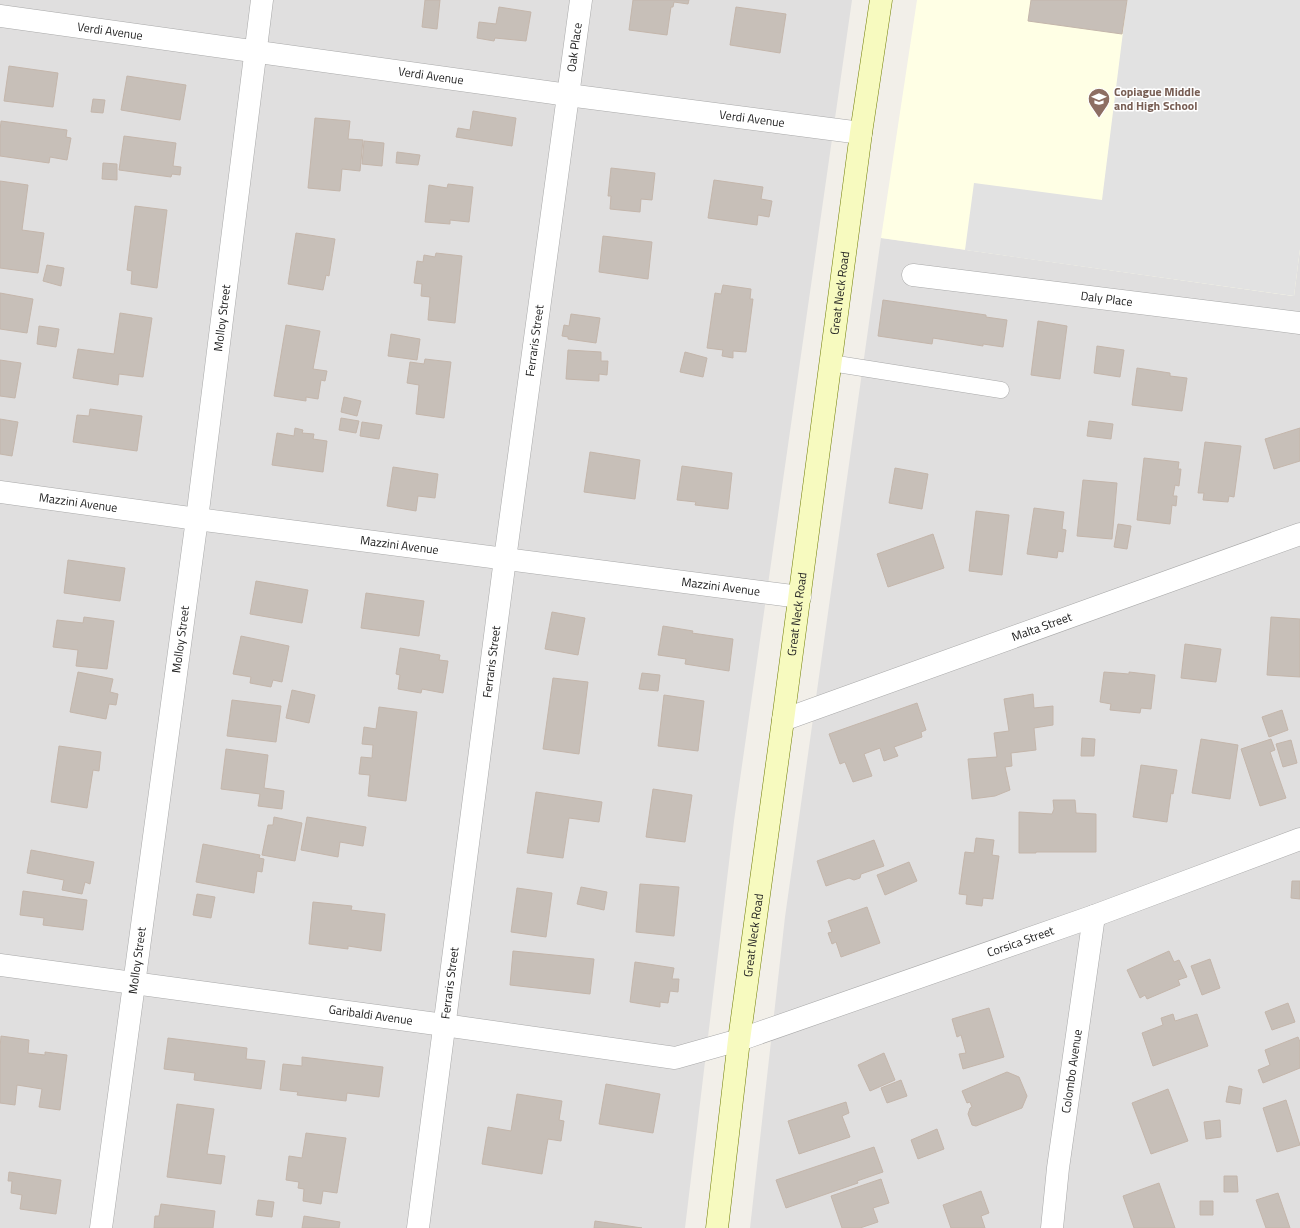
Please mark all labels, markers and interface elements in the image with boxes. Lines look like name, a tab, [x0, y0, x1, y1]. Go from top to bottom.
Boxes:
street label: Verdi Avenue	[76, 17, 144, 45]
street label: Oak Place	[561, 21, 587, 73]
street label: Verdi Avenue	[397, 61, 465, 89]
place label: Copiague Middle and High School	[1114, 82, 1200, 115]
school or university icon: Copiague Middle and High School	[1086, 86, 1112, 119]
street label: Verdi Avenue	[718, 105, 786, 132]
street label: Great Neck Road	[824, 250, 854, 336]
street label: Molloy Street	[208, 282, 235, 353]
street label: Daly Place	[1080, 286, 1134, 311]
street label: Ferraris Street	[520, 303, 549, 378]
street label: Mazzini Avenue	[38, 487, 119, 517]
street label: Mazzini Avenue	[359, 530, 440, 559]
street label: Great Neck Road	[782, 571, 812, 657]
street label: Mazzini Avenue	[680, 572, 761, 601]
street label: Molloy Street	[166, 604, 194, 674]
street label: Malta Street	[1009, 607, 1075, 646]
street label: Ferraris Street	[477, 624, 505, 699]
street label: Great Neck Road	[738, 892, 768, 978]
street label: Corsica Street	[984, 920, 1057, 962]
street label: Molloy Street	[123, 925, 151, 995]
street label: Ferraris Street	[435, 945, 464, 1020]
street label: Garibaldi Avenue	[328, 1000, 414, 1030]
street label: Colombo Avenue	[1056, 1028, 1087, 1115]

